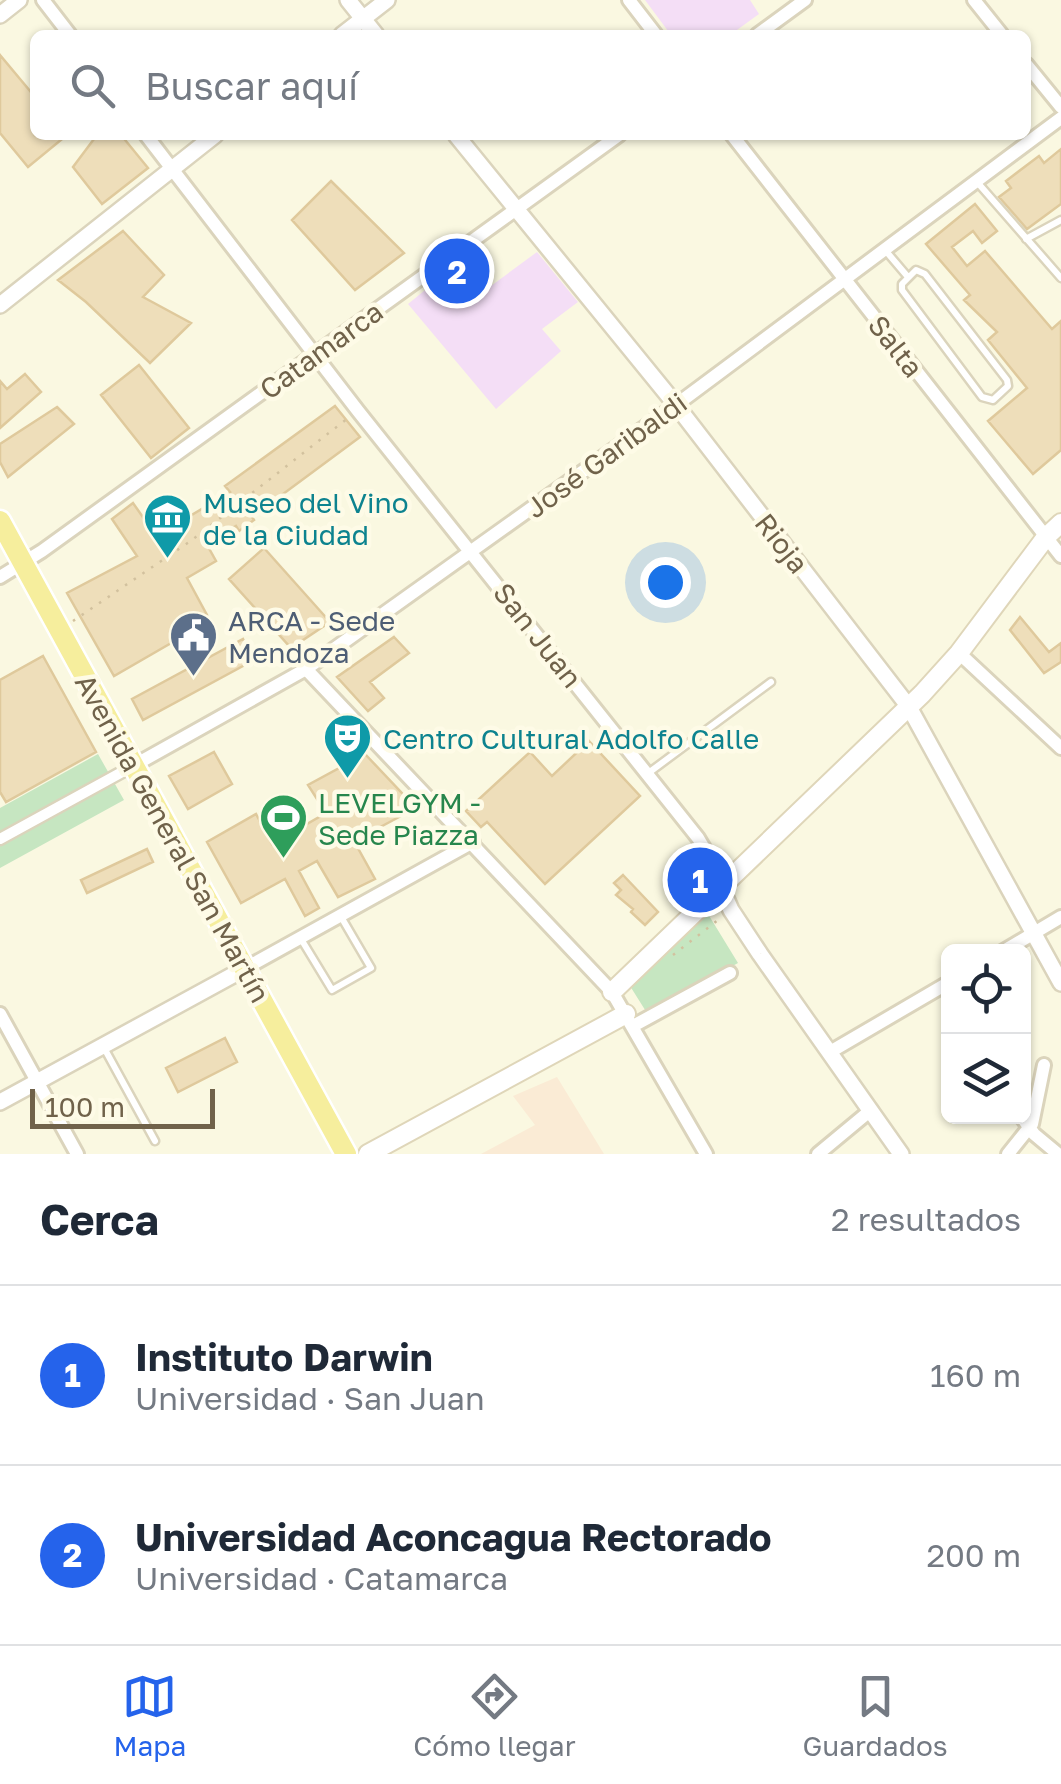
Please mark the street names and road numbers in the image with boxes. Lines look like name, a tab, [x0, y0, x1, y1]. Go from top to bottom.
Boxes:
street label: Catamarca	[253, 294, 389, 406]
street label: Salta	[862, 309, 930, 383]
street label: José Garibaldi	[519, 386, 693, 524]
street label: Rioja	[748, 507, 816, 579]
street label: San Juan	[487, 576, 589, 694]
street label: Avenida General San Martín	[69, 668, 277, 1008]

